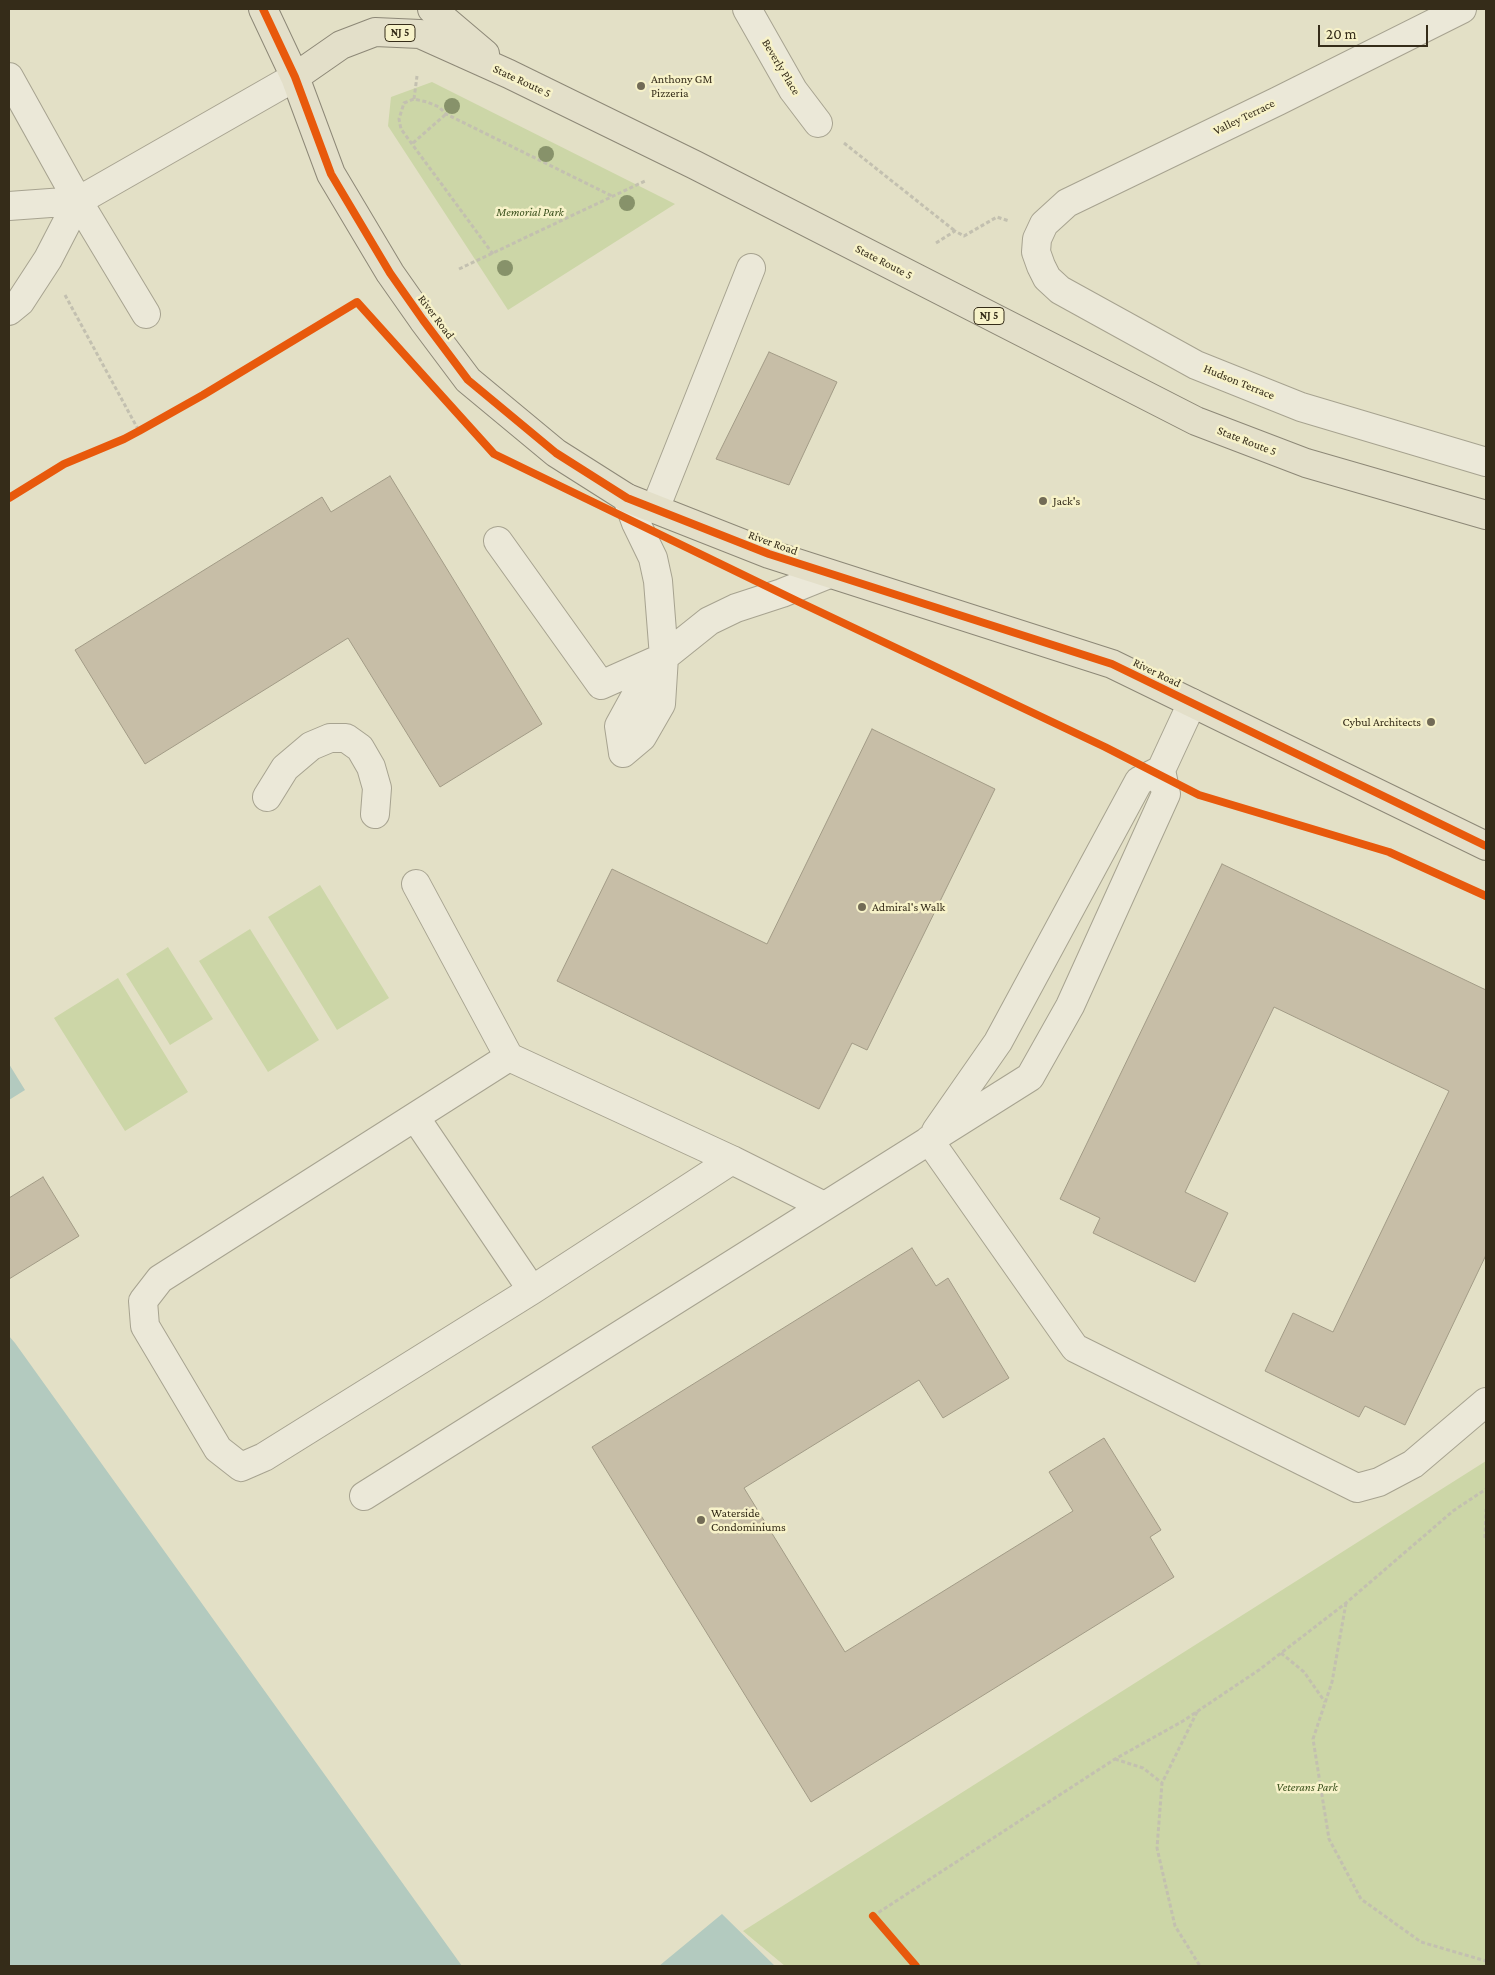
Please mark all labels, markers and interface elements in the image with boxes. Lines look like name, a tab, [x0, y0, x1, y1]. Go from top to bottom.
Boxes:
scale bar	[1320, 15, 1430, 47]
road number: NJ 5	[385, 24, 415, 42]
text: 20 m	[1326, 26, 1357, 42]
street label: Beverly Place	[759, 36, 803, 98]
street label: State Route 5	[491, 61, 553, 101]
place label: Anthony GM Pizzeria	[651, 72, 712, 100]
marker: Anthony GM Pizzeria	[635, 80, 647, 92]
street label: Valley Terrace	[1211, 96, 1277, 138]
park label: Memorial Park	[496, 205, 564, 219]
street label: State Route 5	[853, 241, 915, 283]
street label: River Road	[415, 292, 457, 342]
road number: NJ 5	[974, 308, 1004, 324]
street label: Hudson Terrace	[1201, 361, 1277, 403]
street label: State Route 5	[1215, 423, 1279, 459]
place label: Jack's	[1053, 494, 1080, 508]
marker: Jack's	[1037, 495, 1049, 507]
street label: River Road	[746, 527, 800, 559]
street label: River Road	[1131, 655, 1183, 691]
place label: Cybul Architects	[1343, 715, 1421, 729]
marker: Cybul Architects	[1425, 716, 1437, 728]
place label: Admiral's Walk	[872, 900, 945, 914]
marker: Admiral's Walk	[856, 901, 868, 913]
place label: Waterside Condominiums	[711, 1506, 786, 1534]
marker: Waterside Condominiums	[695, 1514, 707, 1526]
park label: Veterans Park	[1276, 1780, 1338, 1794]

